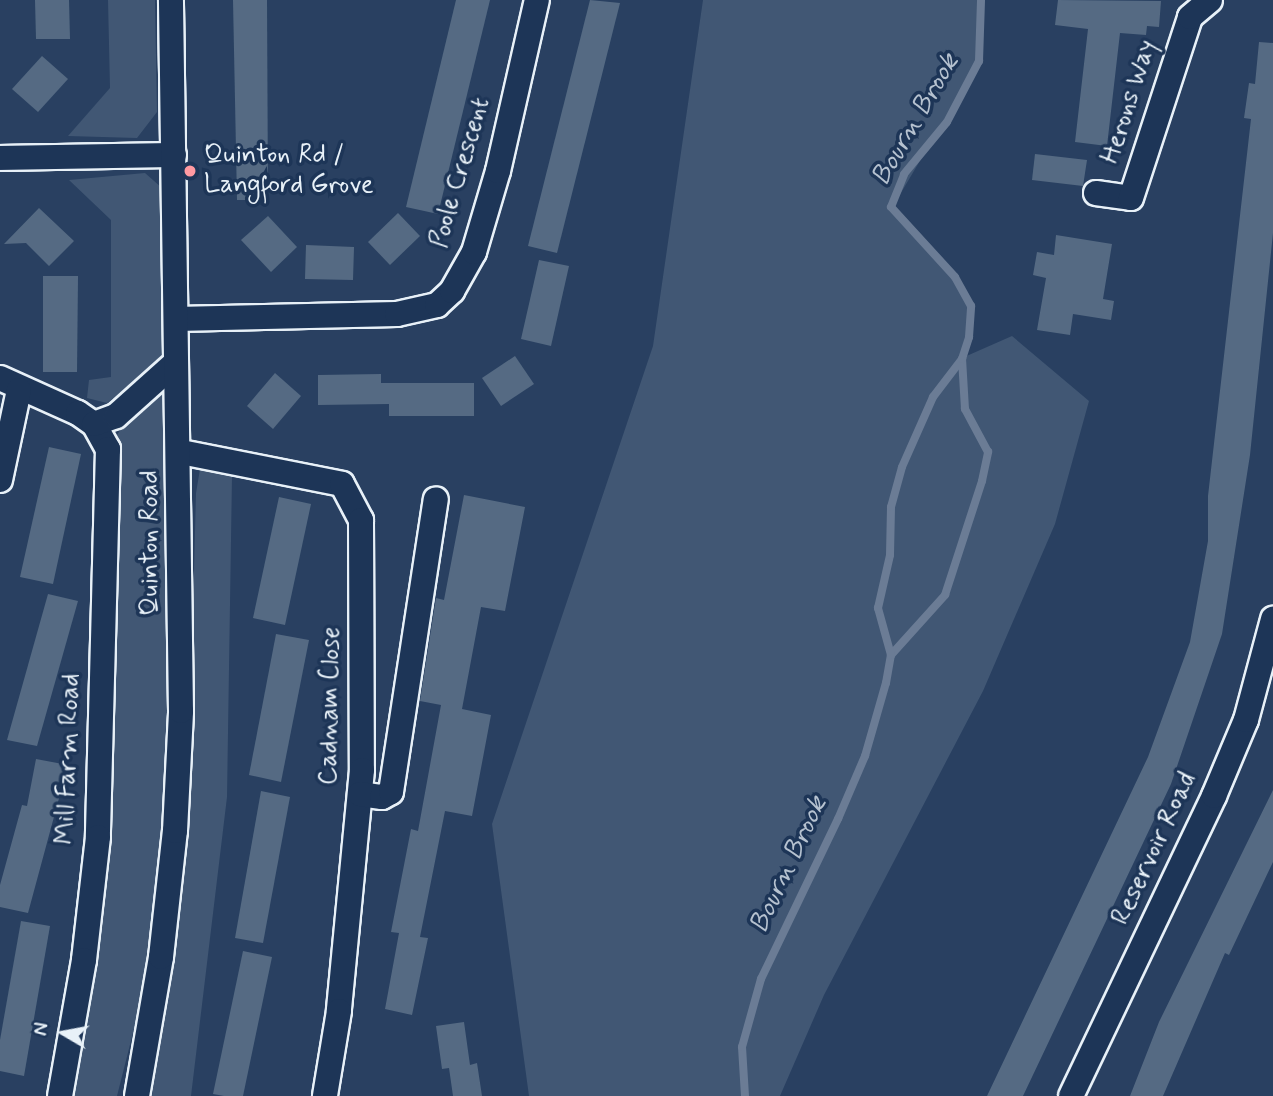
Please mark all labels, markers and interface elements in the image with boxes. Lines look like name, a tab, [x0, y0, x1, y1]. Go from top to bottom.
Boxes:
street label: Herons Way	[1095, 34, 1165, 170]
water label: Bourn Brook	[865, 48, 967, 192]
street label: Poole Crescent	[424, 92, 498, 254]
place label: Quinton Rd / Langford Grove	[204, 140, 373, 202]
marker: Quinton Rd / Langford Grove	[182, 163, 198, 179]
street label: Quinton Road	[135, 470, 167, 616]
street label: Cadnam Close	[314, 624, 348, 788]
street label: Mill Farm Road	[50, 673, 88, 845]
street label: Reservoir Road	[1107, 769, 1203, 929]
water label: Bourn Brook	[743, 791, 835, 939]
north arrow	[28, 998, 98, 1068]
text: N	[28, 1021, 55, 1038]

